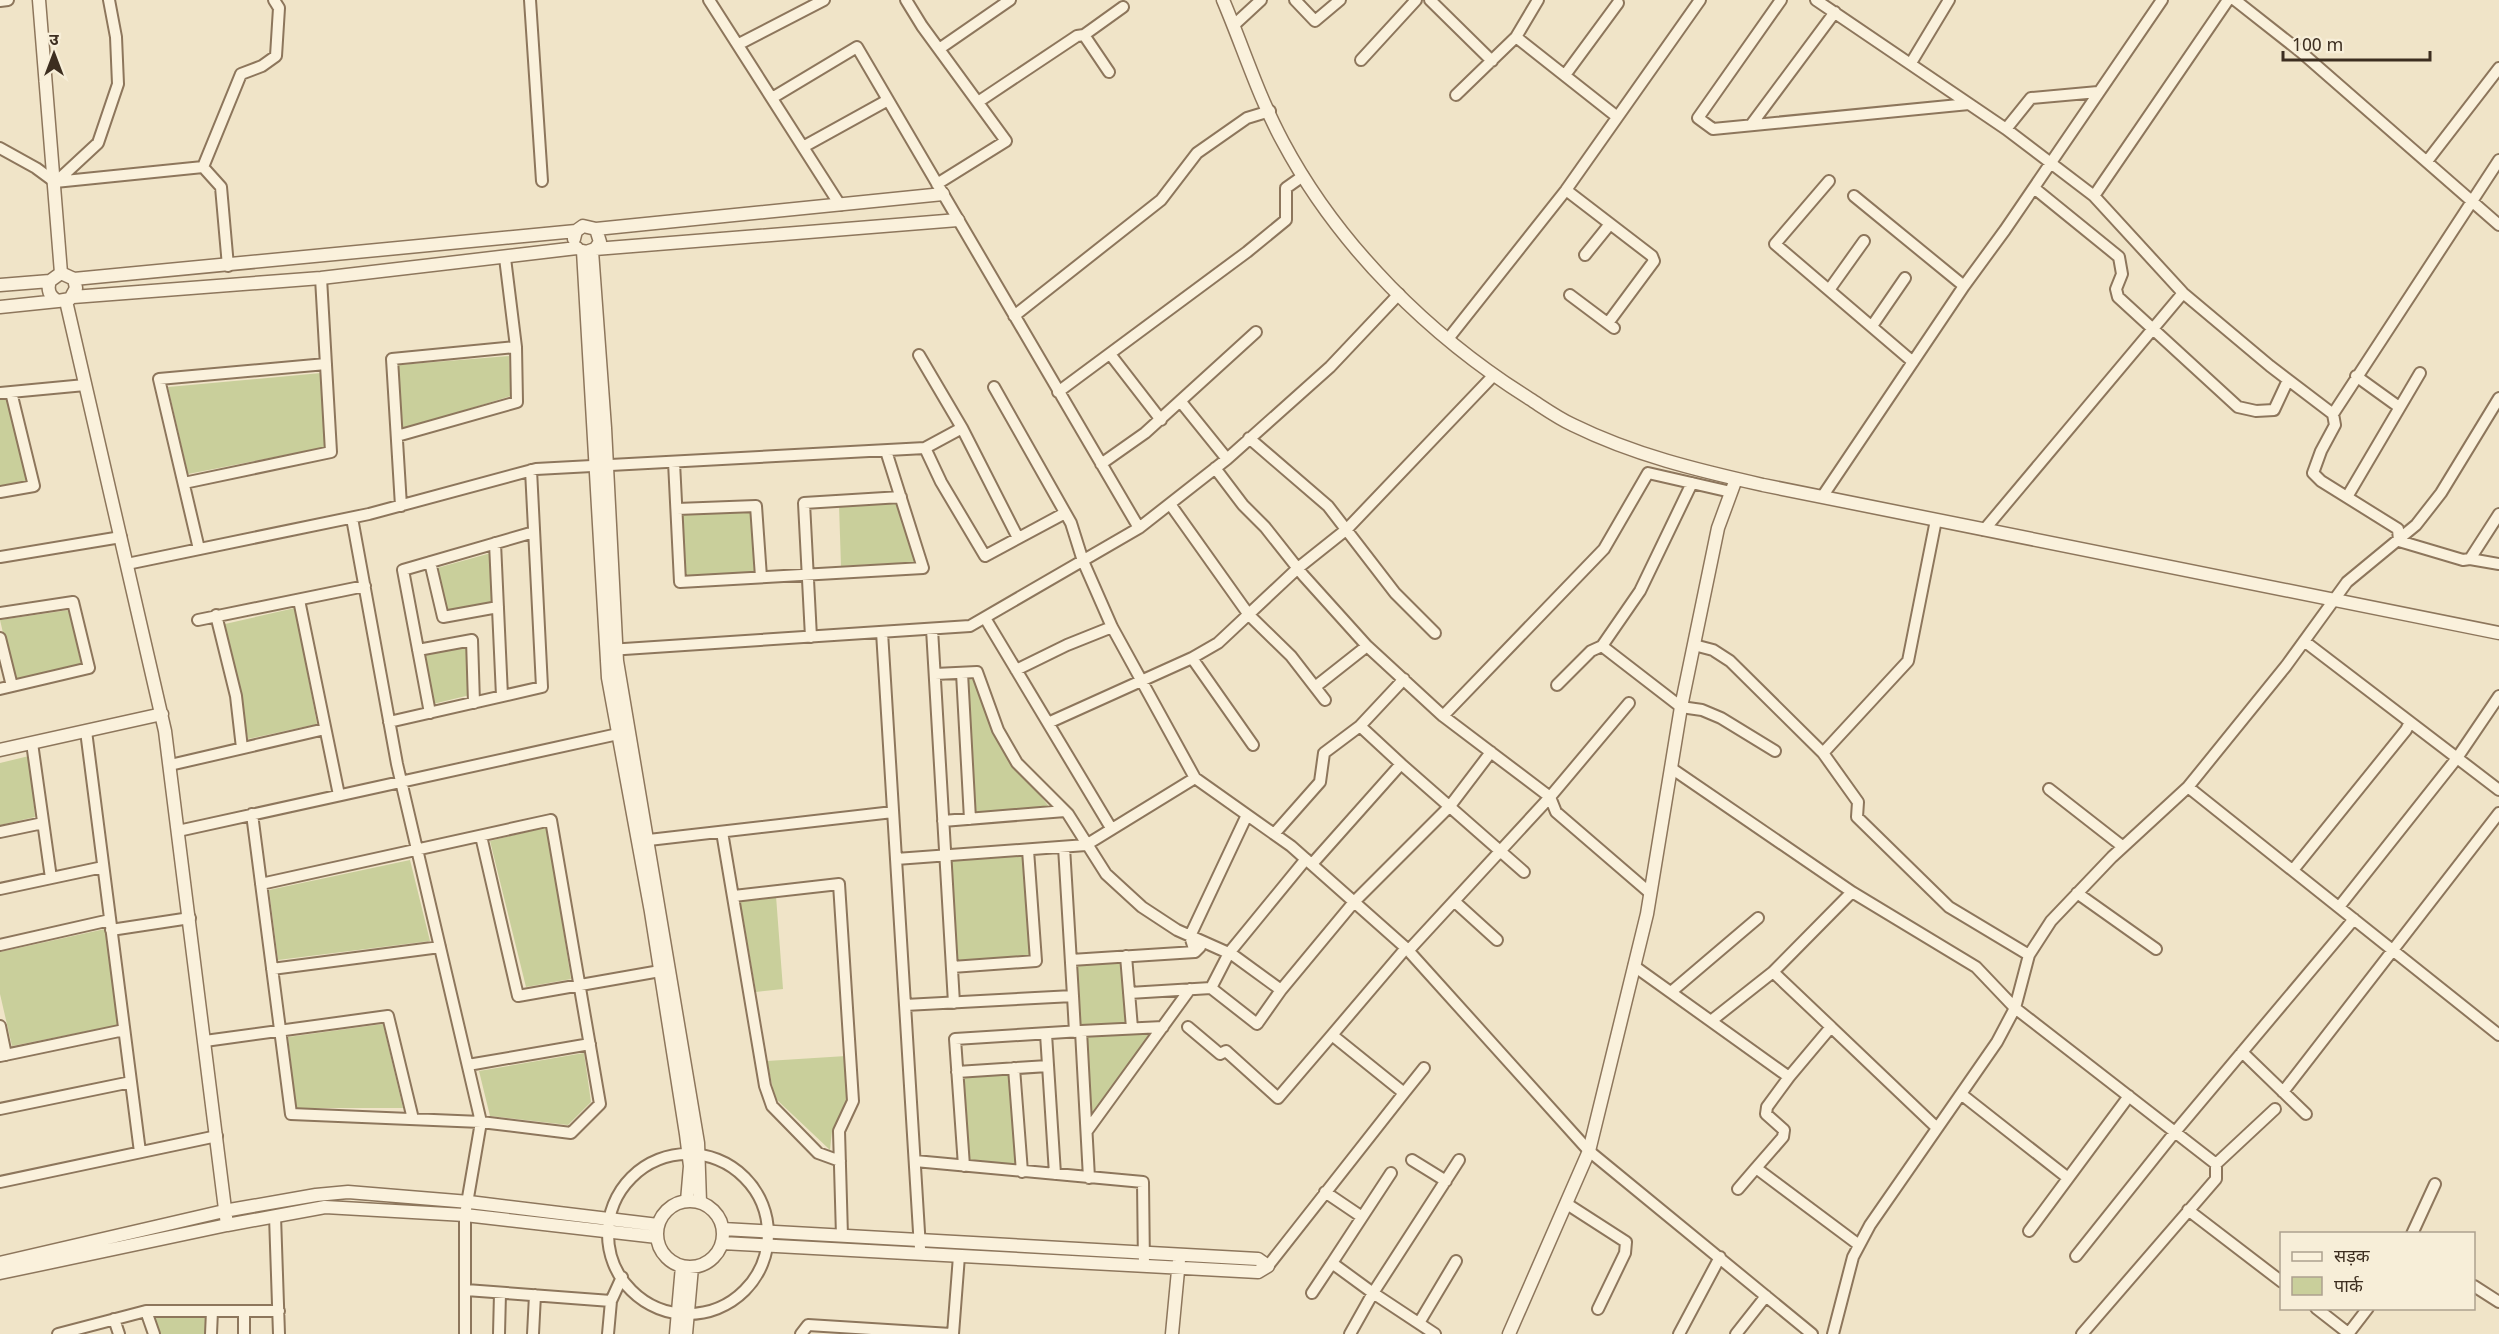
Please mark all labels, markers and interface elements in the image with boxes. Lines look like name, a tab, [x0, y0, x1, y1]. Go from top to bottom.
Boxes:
north arrow	[24, 24, 84, 84]
scale bar	[2283, 24, 2430, 62]
text: उ	[49, 31, 59, 52]
text: 100 m	[2292, 35, 2343, 58]
legend	[2280, 1232, 2475, 1310]
text: सड़क	[2334, 1246, 2371, 1269]
text: पार्क	[2334, 1275, 2364, 1299]

